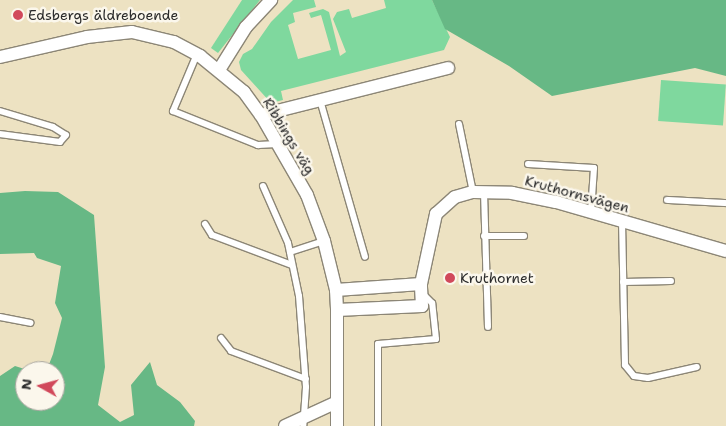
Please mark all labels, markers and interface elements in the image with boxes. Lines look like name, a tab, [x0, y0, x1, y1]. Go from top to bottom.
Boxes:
place label: Edsbergs äldreboende	[28, 7, 178, 23]
marker: Edsbergs äldreboende	[12, 9, 24, 21]
street label: Ribbings väg	[260, 95, 318, 177]
street label: Kruthornsvägen	[523, 172, 631, 216]
place label: Kruthornet	[460, 270, 534, 286]
marker: Kruthornet	[444, 272, 456, 284]
north arrow	[15, 361, 65, 411]
text: N	[16, 378, 36, 391]

